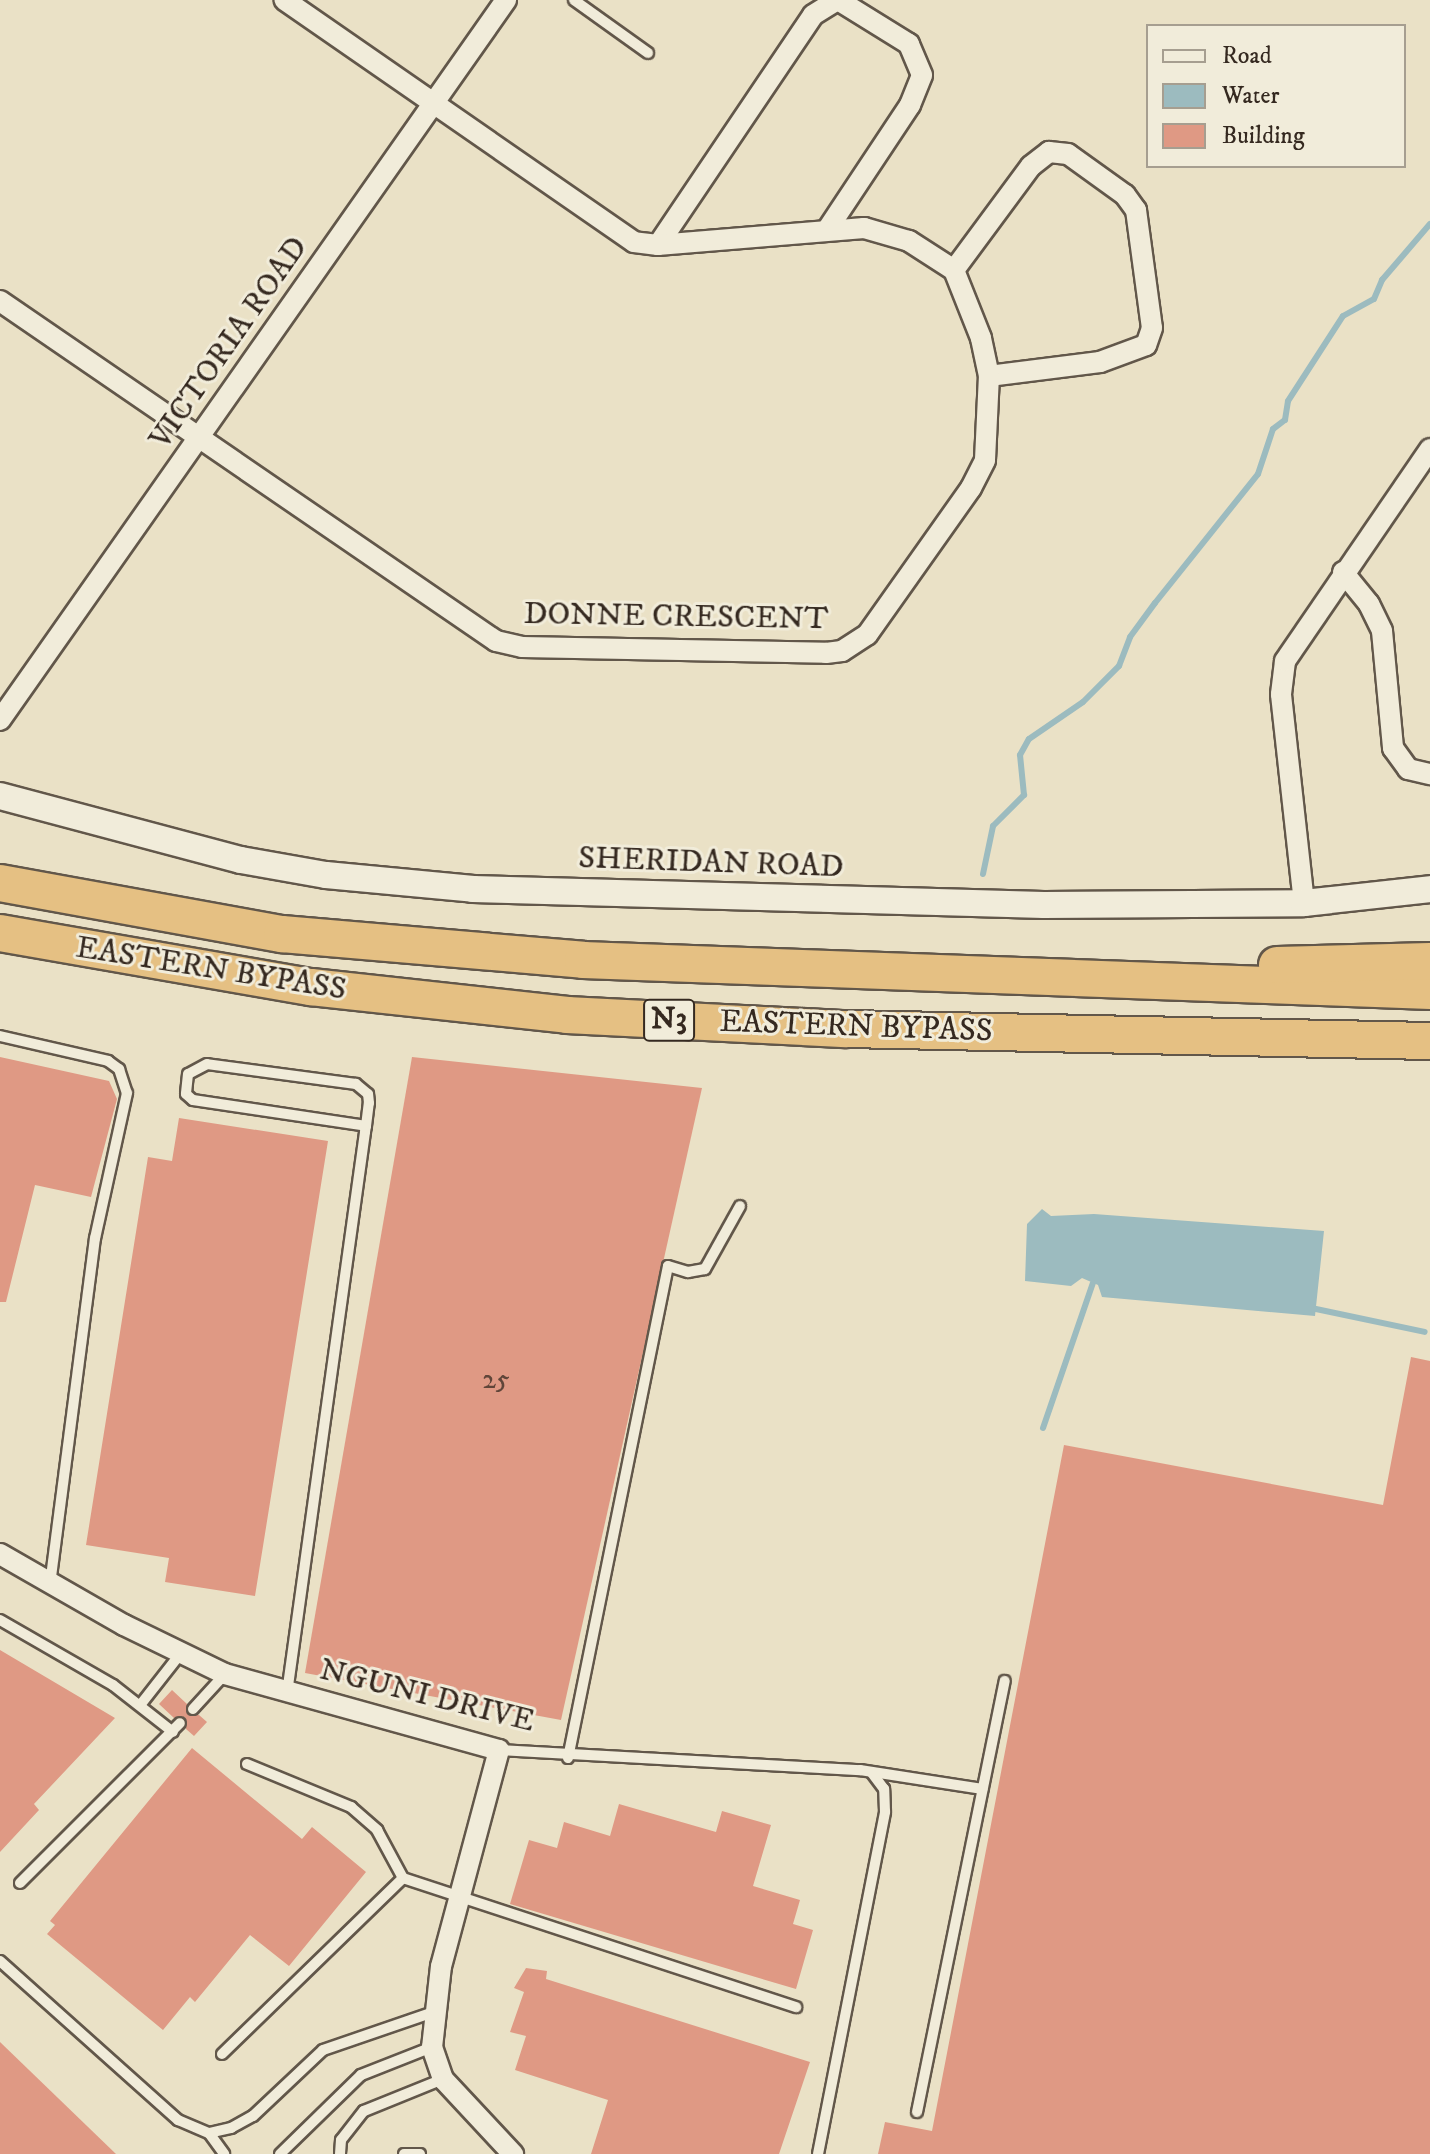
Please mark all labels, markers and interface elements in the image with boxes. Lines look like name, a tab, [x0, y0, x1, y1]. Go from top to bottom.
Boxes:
legend	[1146, 24, 1406, 168]
text: Road	[1222, 41, 1272, 71]
text: Water	[1222, 81, 1279, 111]
text: Building	[1222, 121, 1305, 151]
street label: VICTORIA ROAD	[141, 229, 317, 457]
street label: DONNE CRESCENT	[523, 595, 829, 639]
street label: SHERIDAN ROAD	[578, 839, 844, 887]
street label: EASTERN BYPASS	[73, 929, 349, 1009]
road number: N3	[643, 994, 695, 1046]
street label: EASTERN BYPASS	[719, 1003, 993, 1051]
house number: 25	[482, 1363, 510, 1397]
street label: NGUNI DRIVE	[316, 1651, 538, 1741]

